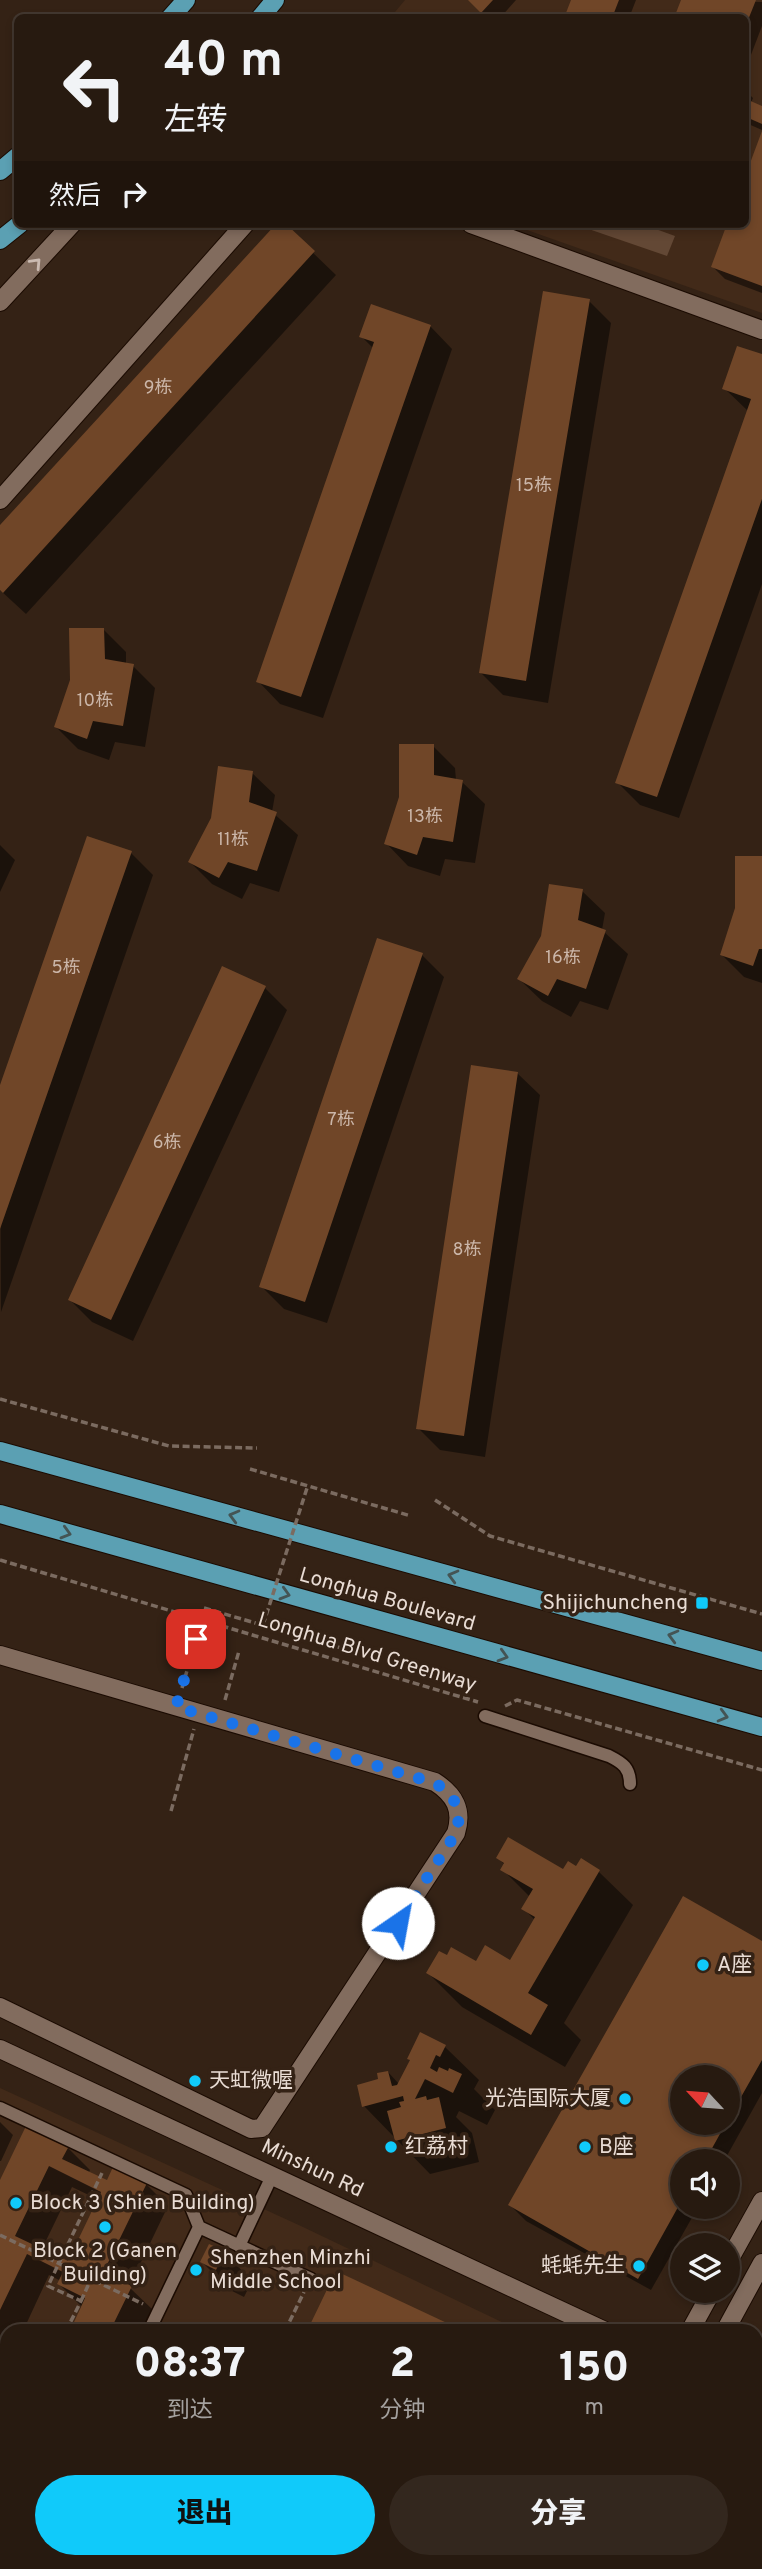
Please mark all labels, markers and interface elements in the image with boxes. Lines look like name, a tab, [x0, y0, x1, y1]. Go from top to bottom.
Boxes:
text: 40 m	[164, 32, 283, 94]
icon: left	[49, 42, 140, 133]
text: 左转	[164, 102, 228, 142]
icon: right	[115, 175, 153, 213]
text: 然后	[49, 181, 101, 214]
one-way arrow	[28, 258, 40, 271]
house number: 9栋	[144, 377, 172, 400]
house number: 15栋	[516, 475, 552, 498]
house number: 10栋	[77, 690, 113, 713]
house number: 13栋	[407, 806, 443, 829]
house number: 11栋	[217, 829, 249, 852]
house number: 16栋	[545, 947, 581, 970]
house number: 5栋	[51, 957, 81, 980]
house number: 7栋	[327, 1109, 355, 1132]
house number: 6栋	[153, 1132, 181, 1155]
house number: 8栋	[453, 1239, 482, 1262]
one-way arrow	[228, 1509, 240, 1524]
one-way arrow	[59, 1524, 71, 1539]
street label: Longhua Boulevard	[296, 1562, 478, 1638]
one-way arrow	[447, 1570, 459, 1584]
one-way arrow	[278, 1586, 290, 1601]
place label: Shijichuncheng	[542, 1590, 688, 1617]
marker: Shijichuncheng	[694, 1595, 710, 1611]
street label: Longhua Blvd Greenway	[254, 1607, 480, 1699]
pin	[166, 1609, 226, 1669]
icon: arrive	[177, 1620, 215, 1658]
one-way arrow	[667, 1630, 679, 1645]
one-way arrow	[497, 1648, 509, 1663]
one-way arrow	[717, 1708, 729, 1723]
position arrow	[361, 1886, 435, 1960]
place label: A座	[717, 1952, 752, 1979]
marker: A座	[695, 1957, 711, 1973]
north arrow	[670, 2065, 740, 2135]
map controls	[670, 2065, 740, 2303]
place label: 天虹微喔	[209, 2068, 293, 2095]
marker: 天虹微喔	[187, 2073, 203, 2089]
place label: 光浩国际大厦	[485, 2086, 611, 2113]
marker: 光浩国际大厦	[617, 2091, 633, 2107]
street label: Minshun Rd	[257, 2134, 367, 2204]
place label: 红荔村	[405, 2134, 468, 2161]
place label: B座	[599, 2134, 634, 2161]
marker: 红荔村	[383, 2139, 399, 2155]
marker: B座	[577, 2139, 593, 2155]
button: sound	[670, 2149, 740, 2219]
place label: Block 3 (Shien Building)	[30, 2190, 255, 2217]
marker: Block 3 (Shien Building)	[8, 2195, 24, 2211]
marker: Block 2 (Ganen Building)	[97, 2219, 113, 2235]
button: layers	[670, 2233, 740, 2303]
place label: Block 2 (Ganen Building)	[33, 2238, 177, 2289]
place label: Shenzhen Minzhi Middle School	[210, 2245, 371, 2296]
place label: 蚝蚝先生	[541, 2253, 625, 2280]
marker: 蚝蚝先生	[631, 2258, 647, 2274]
marker: Shenzhen Minzhi Middle School	[188, 2262, 204, 2278]
text: 08:37	[134, 2339, 246, 2392]
text: 2	[389, 2339, 415, 2392]
text: 150	[559, 2343, 629, 2396]
text: m	[584, 2394, 604, 2423]
text: 到达	[167, 2397, 213, 2426]
text: 分钟	[379, 2397, 425, 2426]
button: 退出	[35, 2475, 375, 2555]
button: 分享	[389, 2475, 728, 2555]

